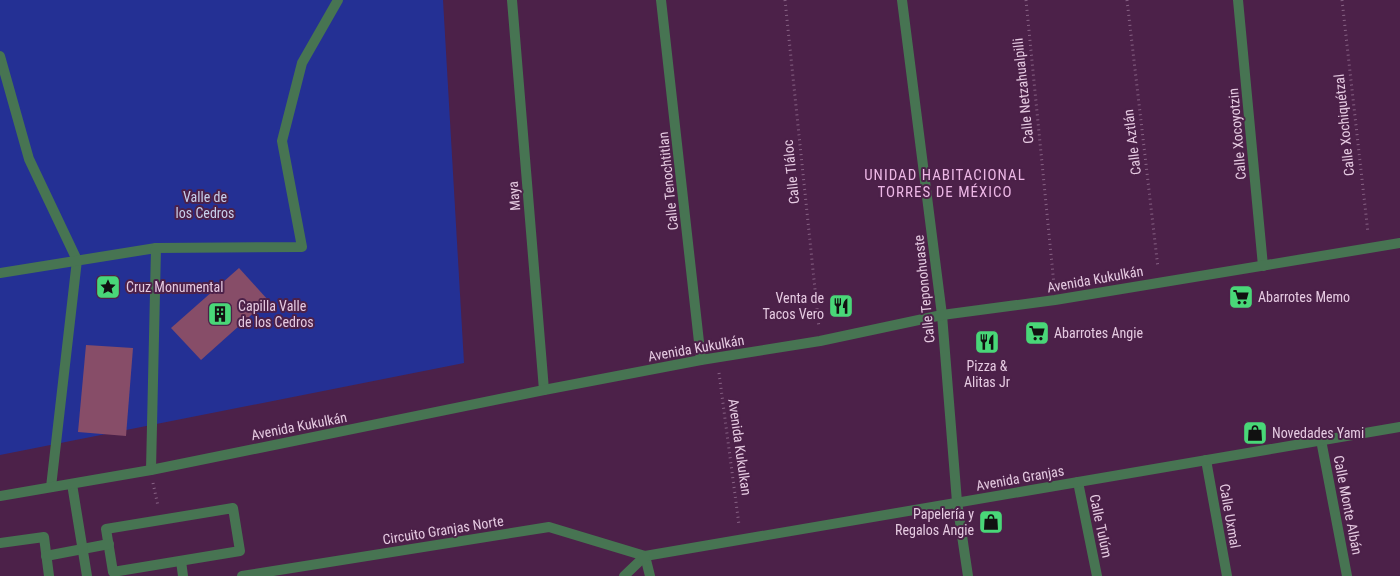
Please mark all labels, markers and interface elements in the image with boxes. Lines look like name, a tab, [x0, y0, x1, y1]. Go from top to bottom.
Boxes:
street label: Calle Netzahualpilli	[1009, 37, 1037, 145]
street label: Calle Xochiquétzal	[1331, 73, 1357, 177]
street label: Calle Xocoyotzin	[1225, 88, 1249, 180]
street label: Calle Aztlán	[1120, 108, 1144, 176]
street label: Calle Tenochtitlan	[655, 131, 681, 231]
street label: Calle Tláloc	[780, 139, 802, 205]
district label: UNIDAD HABITACIONAL TORRES DE MÉXICO	[864, 166, 1026, 201]
street label: Maya	[505, 181, 523, 211]
park label: Valle de los Cedros	[176, 189, 234, 221]
street label: Calle Teponohuaste	[910, 234, 938, 344]
street label: Avenida Kukulkán	[1046, 263, 1144, 295]
place icon: Cruz Monumental	[95, 274, 121, 300]
place label: Cruz Monumental	[126, 279, 223, 295]
supermarket icon: Abarrotes Memo	[1228, 284, 1254, 310]
place label: Abarrotes Memo	[1258, 289, 1350, 305]
place label: Venta de Tacos Vero	[762, 290, 824, 322]
restaurant icon: Venta de Tacos Vero	[828, 293, 854, 319]
place label: Capilla Valle de los Cedros	[238, 298, 314, 330]
building icon: Capilla Valle de los Cedros	[207, 301, 233, 327]
supermarket icon: Abarrotes Angie	[1024, 320, 1050, 346]
place label: Abarrotes Angie	[1054, 325, 1143, 341]
restaurant icon: Pizza & Alitas Jr	[974, 329, 1000, 355]
street label: Avenida Kukulkán	[647, 332, 745, 364]
place label: Pizza & Alitas Jr	[964, 358, 1010, 390]
street label: Avenida Kukulkan	[725, 398, 755, 496]
street label: Avenida Kukulkán	[250, 409, 348, 443]
shop icon: Novedades Yami	[1242, 420, 1268, 446]
place label: Novedades Yami	[1272, 425, 1364, 441]
street label: Calle Monte Albán	[1331, 454, 1365, 556]
street label: Avenida Granjas	[975, 462, 1065, 494]
street label: Calle Uxmal	[1216, 482, 1244, 550]
street label: Calle Tulúm	[1086, 493, 1116, 559]
place label: Papelería y Regalos Angie	[895, 506, 974, 538]
shop icon: Papelería y Regalos Angie	[978, 509, 1004, 535]
street label: Circuito Granjas Norte	[381, 512, 505, 547]

